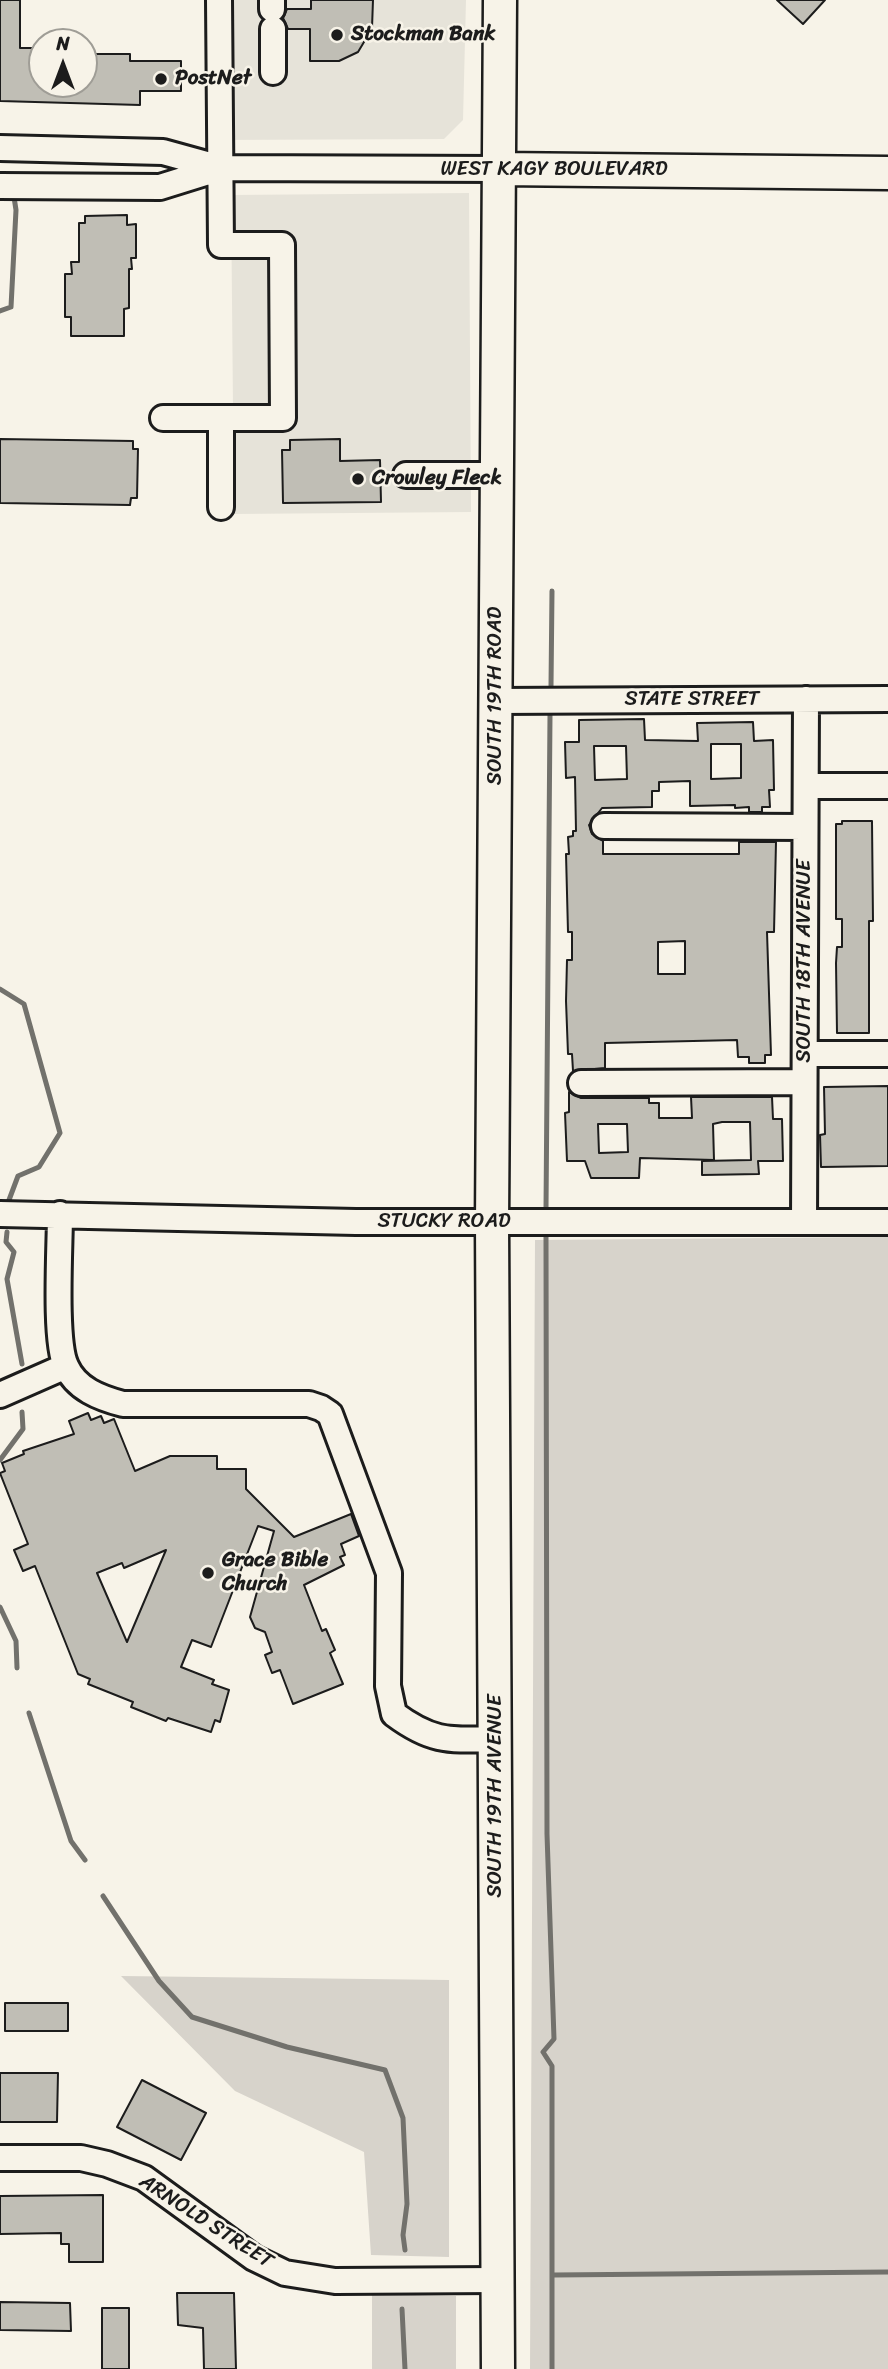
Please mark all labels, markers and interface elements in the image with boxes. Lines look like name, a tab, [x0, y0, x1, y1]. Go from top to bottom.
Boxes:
place label: Stockman Bank	[351, 22, 495, 48]
text: N	[56, 27, 70, 60]
marker: Stockman Bank	[329, 27, 345, 43]
north arrow	[28, 28, 98, 98]
place label: PostNet	[175, 66, 251, 92]
marker: PostNet	[153, 71, 169, 87]
street label: WEST KAGY BOULEVARD	[440, 157, 668, 183]
place label: Crowley Fleck	[372, 466, 502, 492]
marker: Crowley Fleck	[350, 471, 366, 487]
street label: SOUTH 19TH ROAD	[483, 607, 509, 785]
street label: STATE STREET	[625, 687, 759, 713]
street label: SOUTH 18TH AVENUE	[792, 859, 818, 1063]
street label: STUCKY ROAD	[377, 1209, 511, 1235]
place label: Grace Bible Church	[222, 1548, 328, 1598]
marker: Grace Bible Church	[200, 1565, 216, 1581]
street label: SOUTH 19TH AVENUE	[483, 1694, 509, 1898]
street label: ARNOLD STREET	[134, 2169, 278, 2275]

